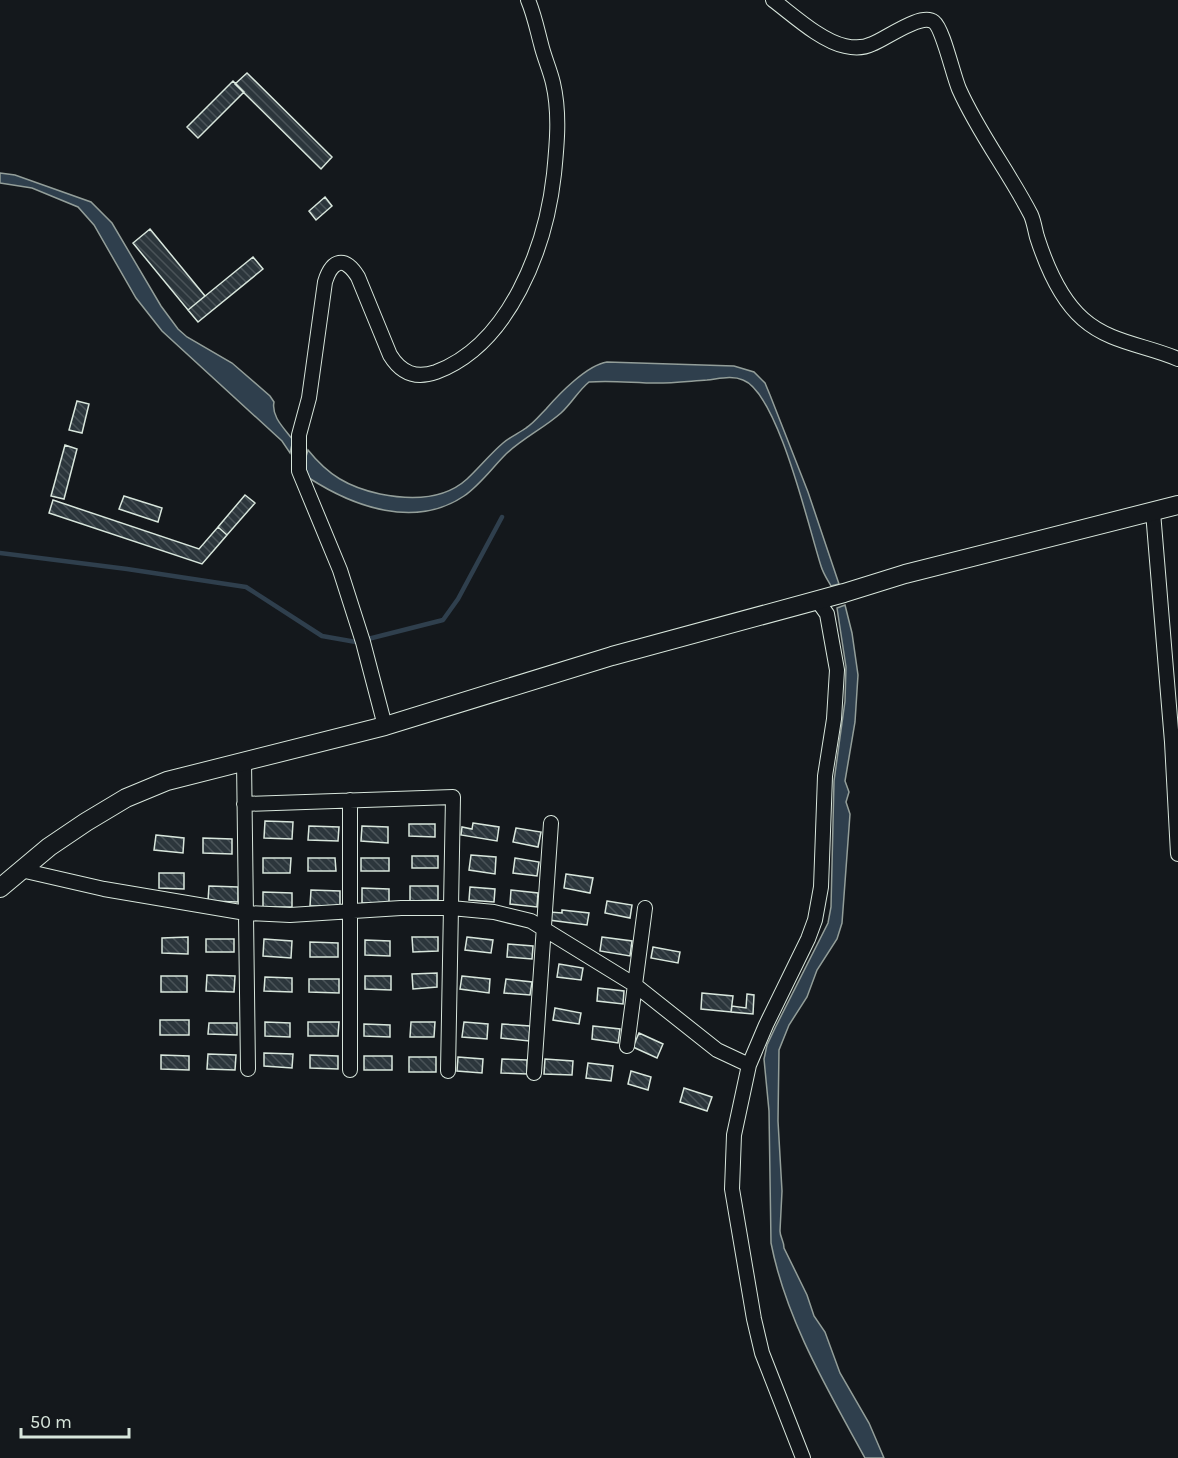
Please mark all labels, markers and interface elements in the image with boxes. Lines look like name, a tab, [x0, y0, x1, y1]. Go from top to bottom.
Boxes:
scale bar	[21, 1401, 129, 1439]
text: 50 m	[30, 1411, 72, 1433]

